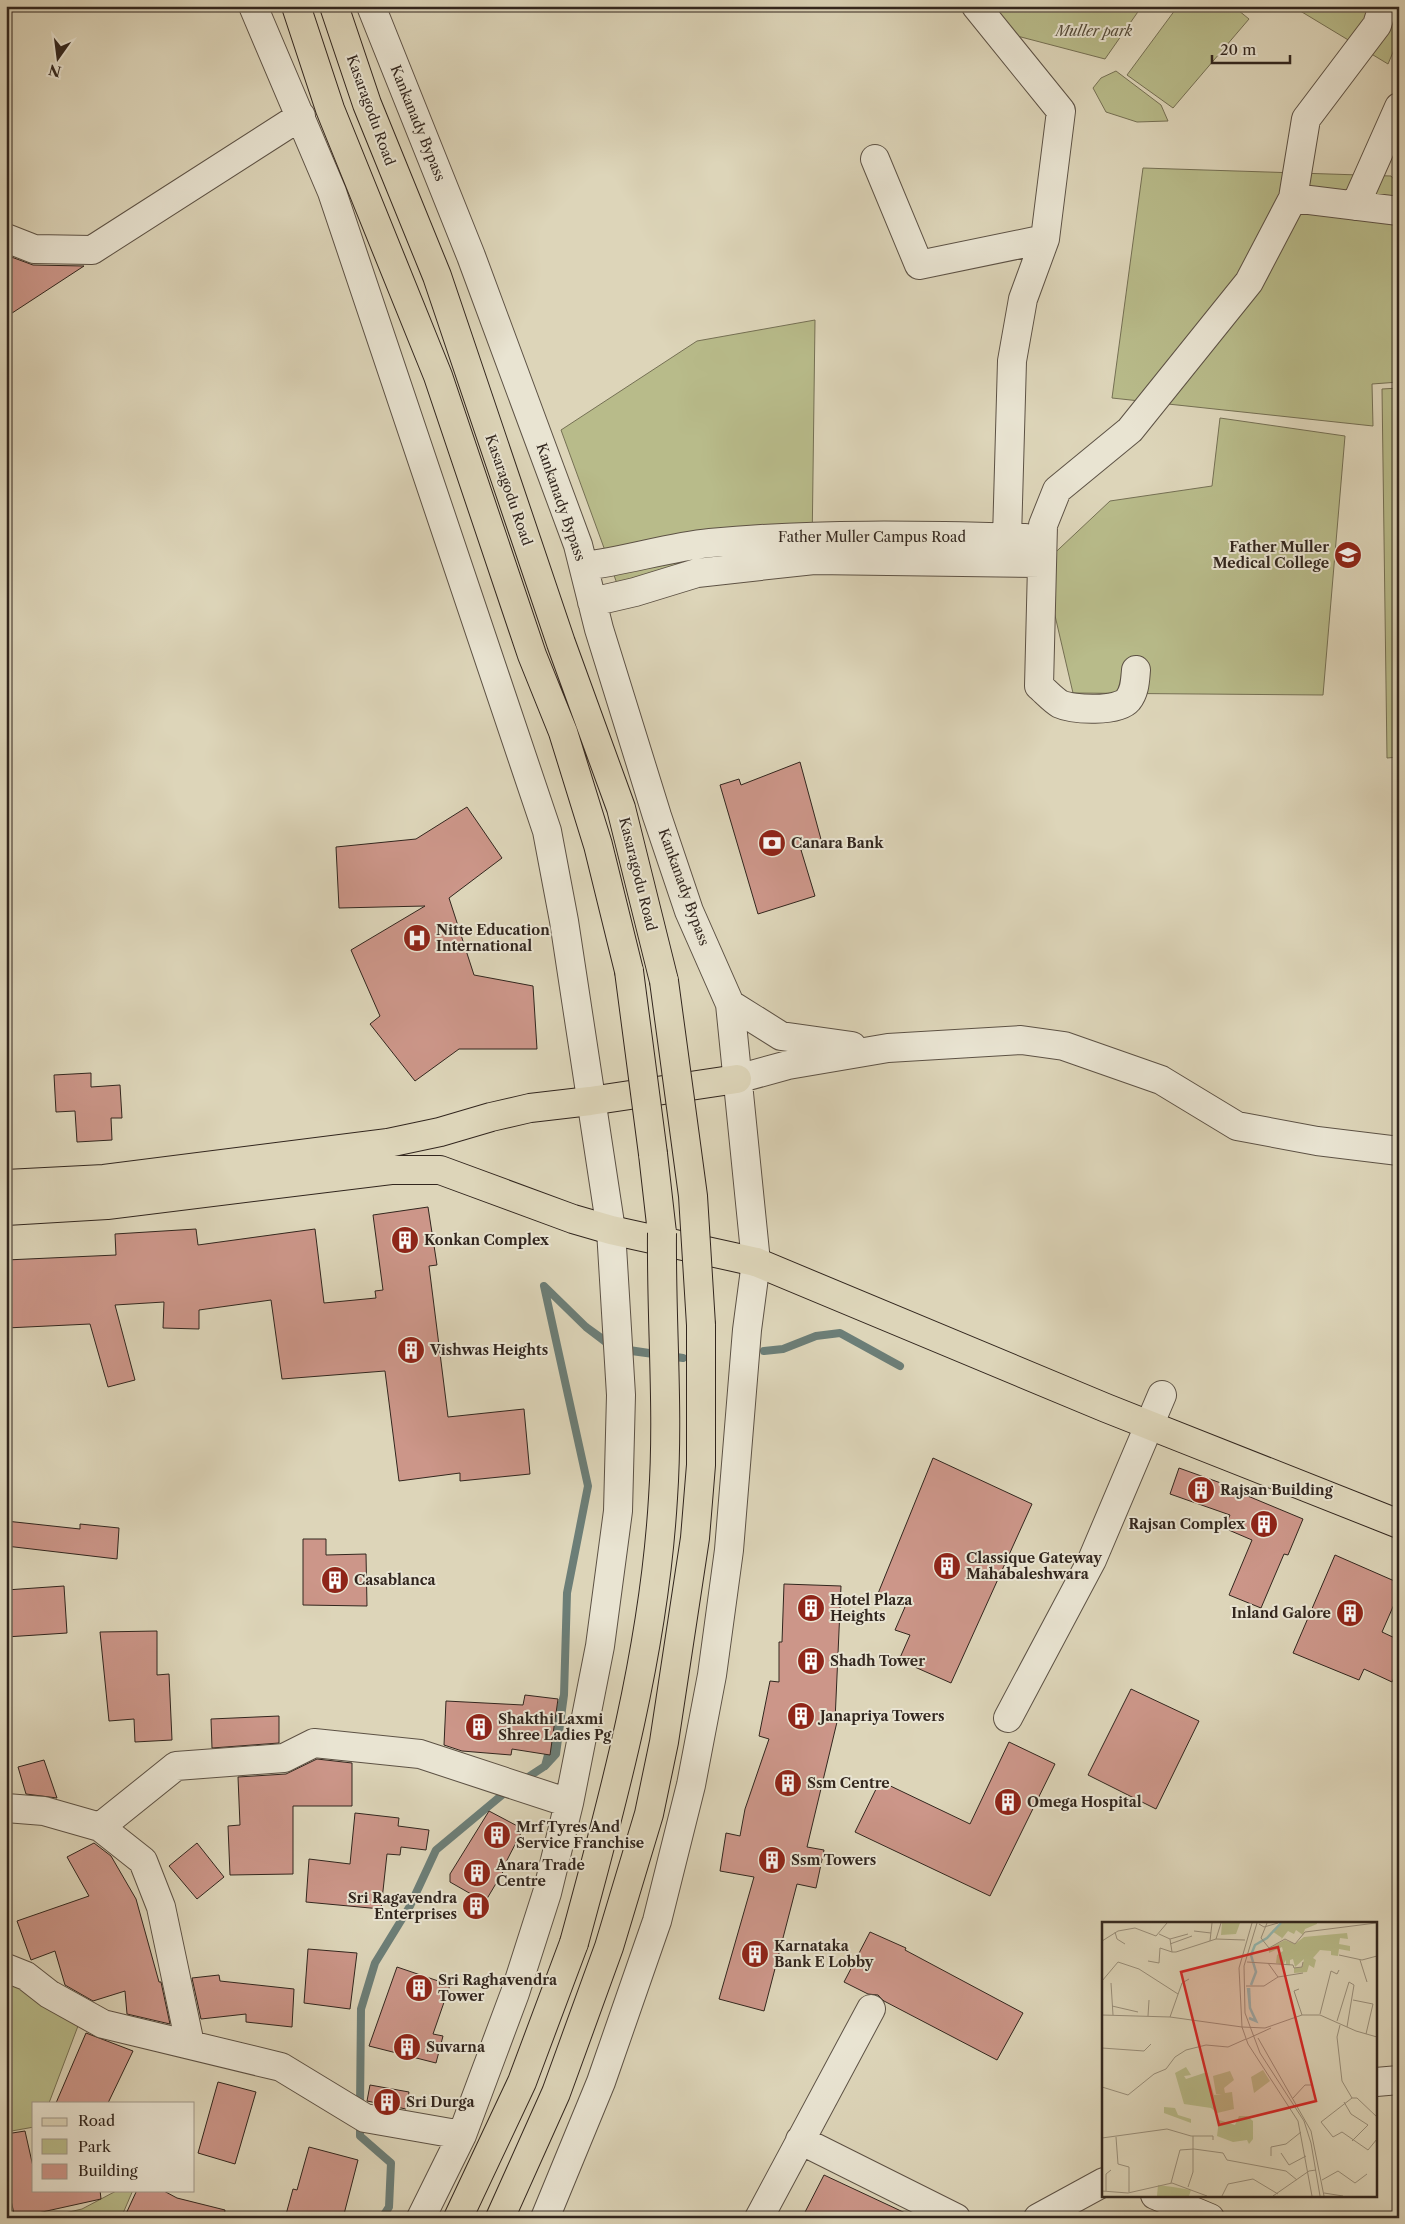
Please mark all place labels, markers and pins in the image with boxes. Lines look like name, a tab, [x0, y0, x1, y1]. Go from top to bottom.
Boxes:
place label: Father Muller Medical College	[1213, 538, 1329, 572]
school or university icon: Father Muller Medical College	[1333, 540, 1363, 570]
bank icon: Canara Bank	[757, 828, 787, 858]
place label: Canara Bank	[791, 834, 884, 852]
place label: Nitte Education International	[436, 921, 550, 955]
hospital icon: Nitte Education International	[402, 923, 432, 953]
building icon: Konkan Complex	[390, 1225, 420, 1255]
place label: Konkan Complex	[424, 1231, 550, 1249]
building icon: Vishwas Heights	[396, 1335, 426, 1365]
place label: Vishwas Heights	[429, 1341, 548, 1359]
building icon: Rajsan Building	[1186, 1475, 1216, 1505]
place label: Rajsan Building	[1220, 1481, 1334, 1499]
building icon: Rajsan Complex	[1249, 1509, 1279, 1539]
place label: Rajsan Complex	[1129, 1515, 1246, 1533]
place label: Classique Gateway Mahabaleshwara	[966, 1549, 1102, 1583]
building icon: Classique Gateway Mahabaleshwara	[932, 1551, 962, 1581]
building icon: Casablanca	[320, 1565, 350, 1595]
place label: Casablanca	[354, 1571, 436, 1589]
place label: Hotel Plaza Heights	[830, 1591, 913, 1625]
building icon: Hotel Plaza Heights	[796, 1593, 826, 1623]
building icon: Inland Galore	[1335, 1598, 1365, 1628]
place label: Inland Galore	[1231, 1604, 1331, 1622]
building icon: Shadh Tower	[796, 1646, 826, 1676]
place label: Shadh Tower	[830, 1652, 925, 1670]
building icon: Janapriya Towers	[786, 1701, 816, 1731]
place label: Janapriya Towers	[817, 1707, 945, 1725]
place label: Shakthi Laxmi Shree Ladies Pg	[498, 1710, 612, 1744]
building icon: Shakthi Laxmi Shree Ladies Pg	[464, 1712, 494, 1742]
building icon: Ssm Centre	[773, 1768, 803, 1798]
place label: Ssm Centre	[807, 1774, 890, 1792]
building icon: Omega Hospital	[993, 1787, 1023, 1817]
place label: Omega Hospital	[1027, 1793, 1142, 1811]
place label: Mrf Tyres And Service Franchise	[516, 1818, 644, 1852]
building icon: Mrf Tyres And Service Franchise	[482, 1820, 512, 1850]
building icon: Ssm Towers	[757, 1845, 787, 1875]
place label: Ssm Towers	[791, 1851, 876, 1869]
place label: Anara Trade Centre	[495, 1856, 585, 1890]
building icon: Anara Trade Centre	[462, 1858, 492, 1888]
place label: Sri Ragavendra Enterprises	[348, 1889, 458, 1923]
building icon: Sri Ragavendra Enterprises	[461, 1891, 491, 1921]
place label: Karnataka Bank E Lobby	[774, 1937, 874, 1971]
building icon: Karnataka Bank E Lobby	[740, 1939, 770, 1969]
place label: Sri Raghavendra Tower	[438, 1971, 558, 2005]
building icon: Sri Raghavendra Tower	[404, 1973, 434, 2003]
building icon: Suvarna	[392, 2032, 422, 2062]
place label: Suvarna	[426, 2038, 486, 2056]
building icon: Sri Durga	[372, 2087, 402, 2117]
place label: Sri Durga	[406, 2093, 476, 2111]

